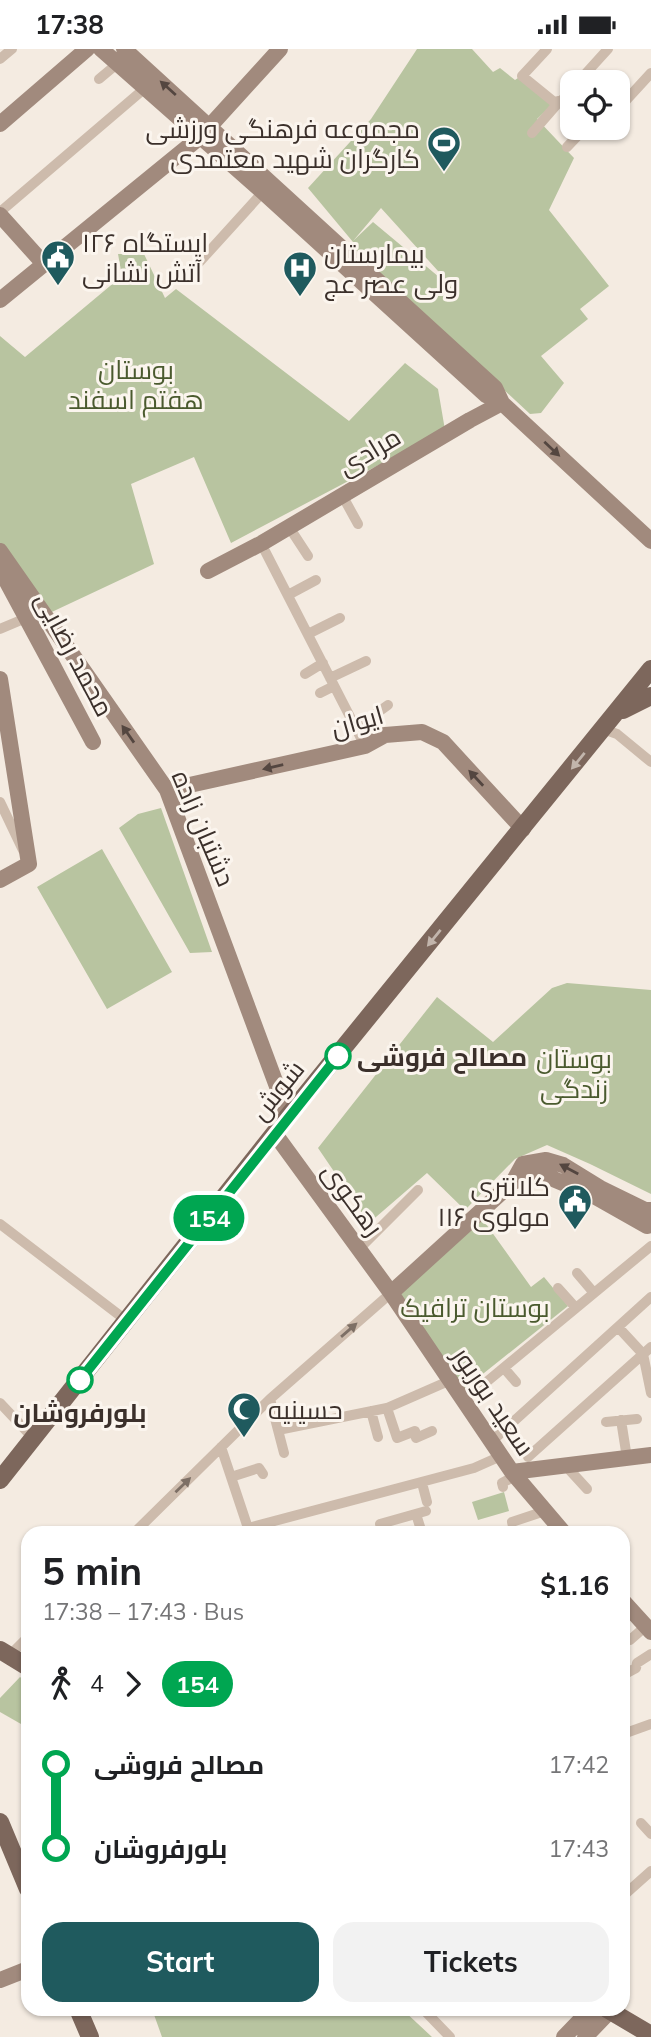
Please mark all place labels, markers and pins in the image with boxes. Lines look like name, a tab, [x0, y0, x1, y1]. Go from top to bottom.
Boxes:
place label: مجموعه فرهنگی ورزشی کارگران شهید معتمدی	[145, 112, 420, 175]
sports icon: مجموعه فرهنگی ورزشی کارگران شهید معتمدی	[425, 124, 463, 173]
place label: ایستگاه ۱۲۶ آتش نشانی	[82, 226, 208, 289]
place label: بیمارستان ولی عصر عج	[324, 237, 458, 301]
public building icon: ایستگاه ۱۲۶ آتش نشانی	[39, 238, 77, 287]
hospital icon: بیمارستان ولی عصر عج	[281, 249, 319, 298]
place label: مصالح فروشی	[357, 1040, 527, 1074]
marker: مصالح فروشی	[325, 1043, 351, 1069]
place label: کلانتری ۱۱۶ مولوی	[438, 1170, 550, 1233]
public building icon: کلانتری ۱۱۶ مولوی	[556, 1182, 594, 1231]
marker: بلورفروشان	[67, 1367, 93, 1393]
mosque icon: حسینیه	[225, 1390, 263, 1439]
place label: حسینیه	[268, 1393, 343, 1426]
place label: بلورفروشان	[13, 1396, 147, 1429]

